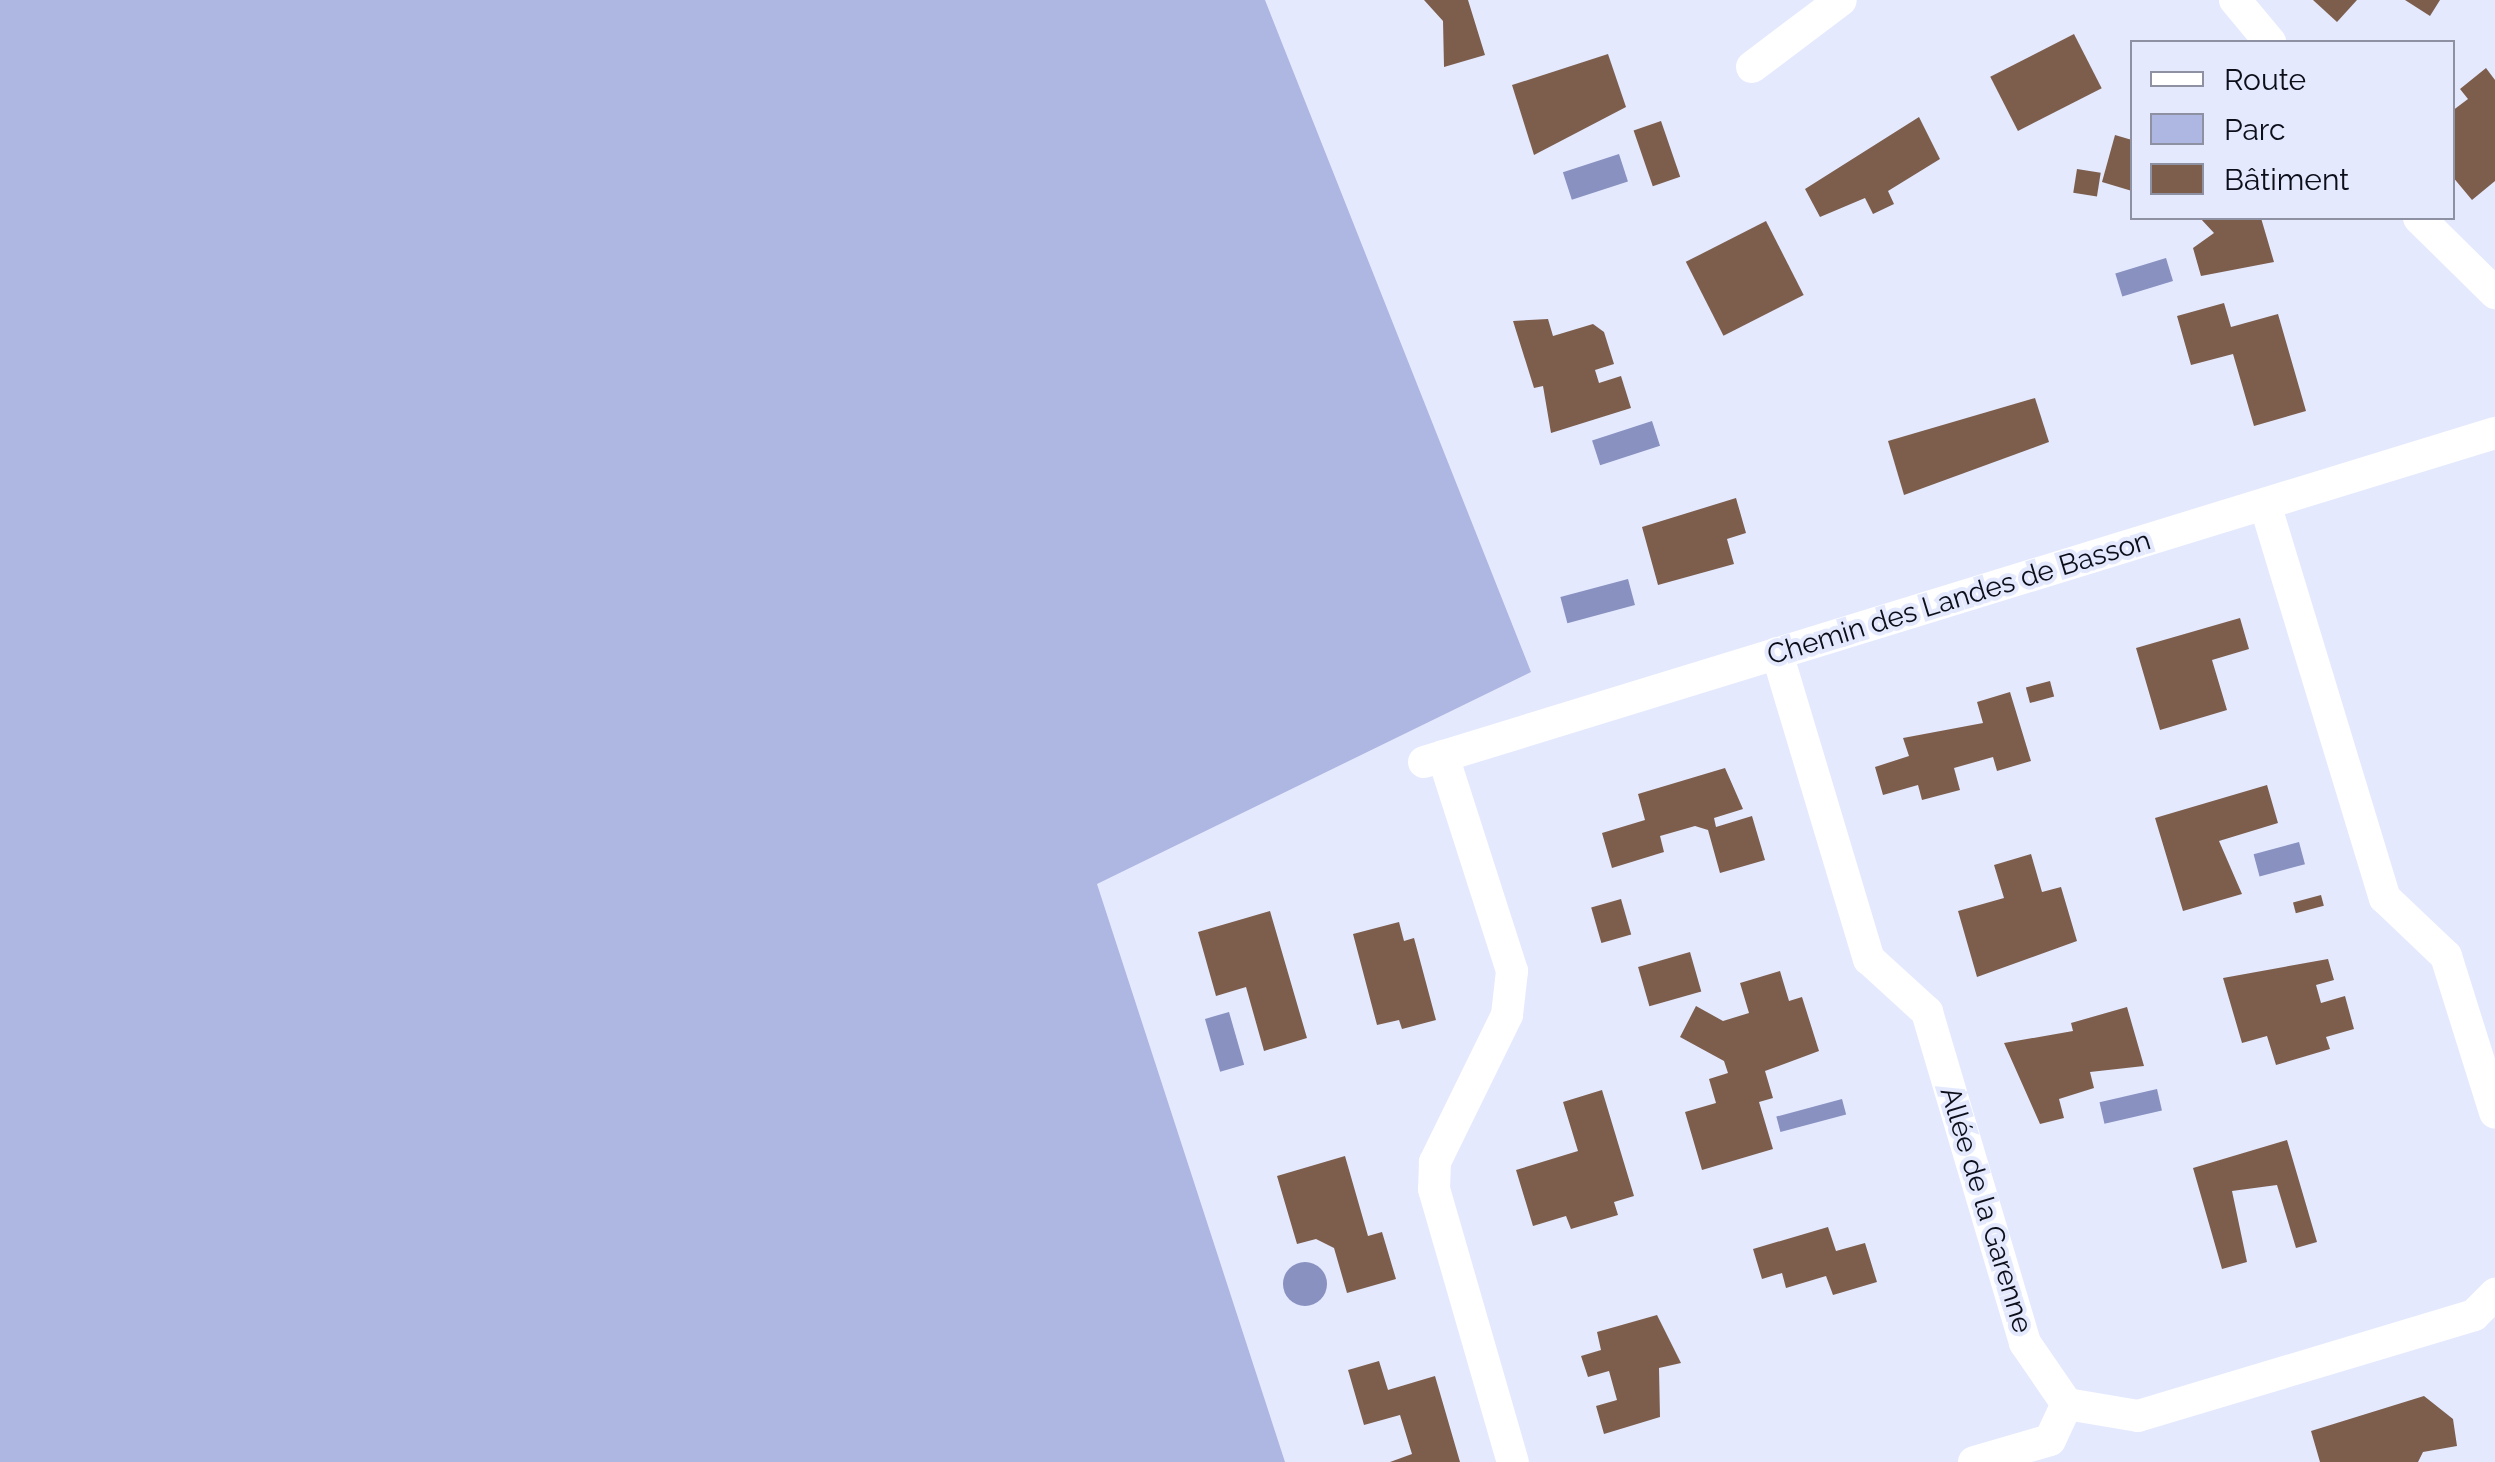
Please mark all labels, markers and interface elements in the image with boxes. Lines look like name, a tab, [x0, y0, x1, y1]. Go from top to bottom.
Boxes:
legend	[2130, 40, 2455, 220]
text: Route	[2224, 62, 2306, 97]
text: Parc	[2224, 112, 2285, 147]
text: Bâtiment	[2224, 162, 2349, 197]
street label: Chemin des Landes de Basson	[1763, 524, 2155, 672]
street label: Allée de la Garenne	[1933, 1083, 2039, 1337]

